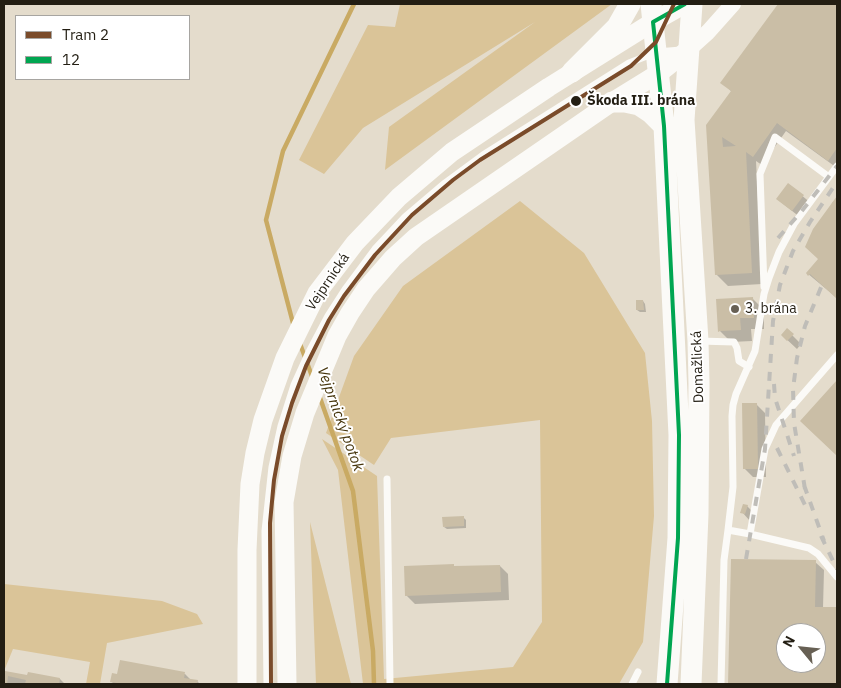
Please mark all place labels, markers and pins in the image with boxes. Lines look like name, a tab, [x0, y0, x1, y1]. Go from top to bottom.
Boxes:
place label: Škoda III. brána	[587, 93, 695, 109]
marker: Škoda III. brána	[569, 94, 583, 108]
place label: 3. brána	[745, 301, 797, 317]
marker: 3. brána	[729, 303, 741, 315]

